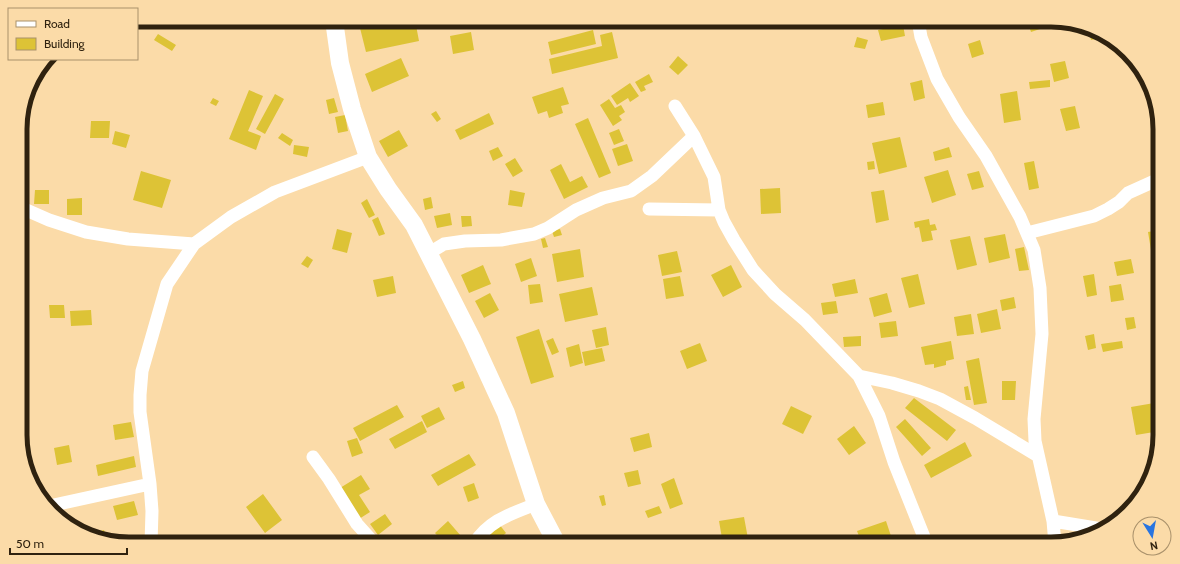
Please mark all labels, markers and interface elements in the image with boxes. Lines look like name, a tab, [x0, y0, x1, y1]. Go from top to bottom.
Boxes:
legend	[8, 8, 138, 60]
text: Road	[44, 16, 70, 31]
text: Building	[44, 36, 86, 51]
north arrow	[1132, 516, 1172, 556]
scale bar	[10, 530, 127, 556]
text: 50 m	[16, 536, 44, 551]
text: N	[1149, 538, 1159, 553]

